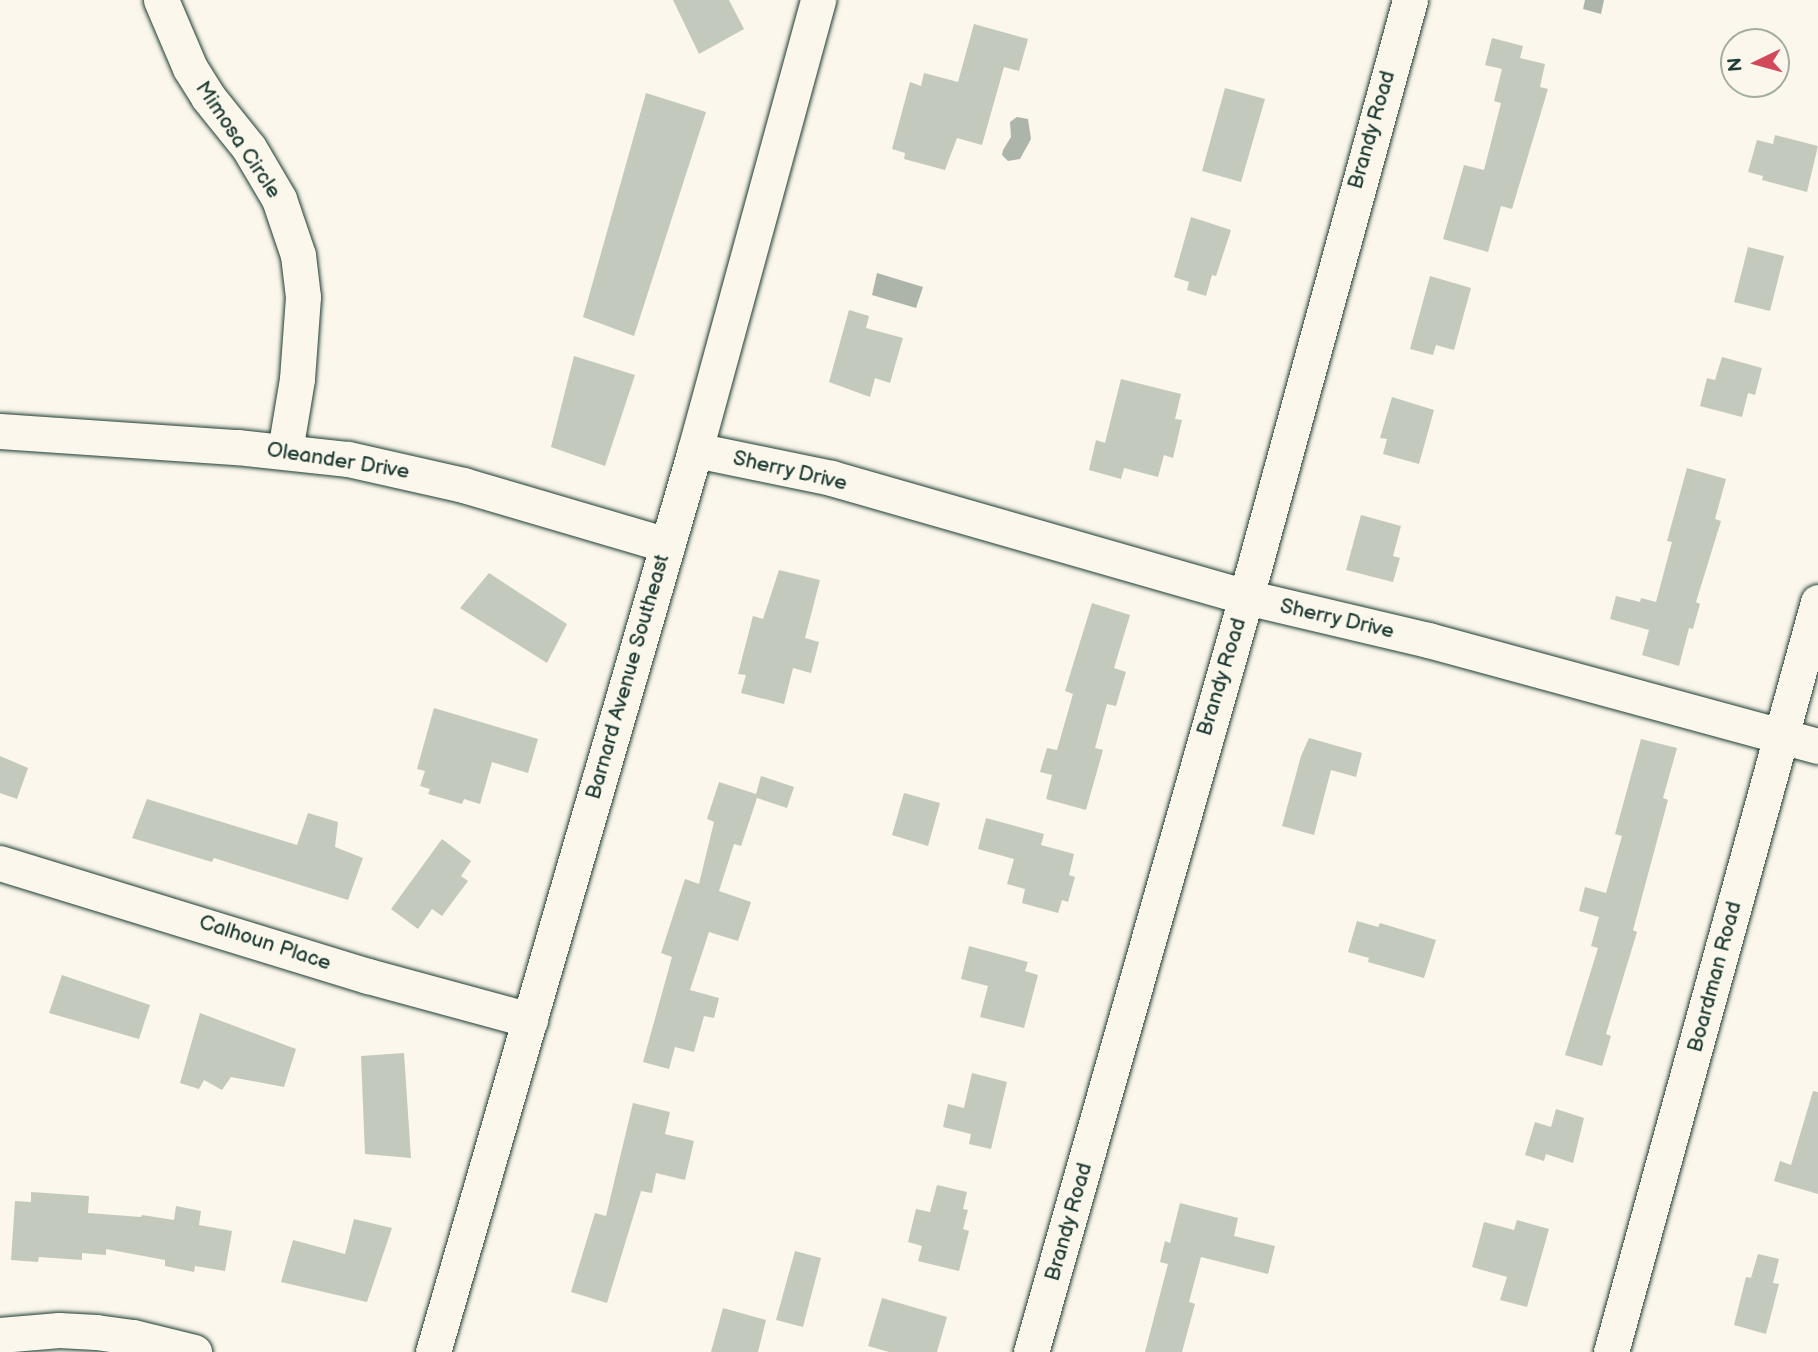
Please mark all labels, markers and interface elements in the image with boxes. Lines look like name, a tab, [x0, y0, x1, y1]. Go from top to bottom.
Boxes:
north arrow	[1720, 28, 1790, 98]
text: N	[1723, 57, 1748, 73]
street label: Brandy Road	[1343, 67, 1401, 193]
street label: Mimosa Circle	[190, 77, 286, 203]
street label: Oleander Drive	[265, 437, 411, 485]
street label: Sherry Drive	[730, 446, 850, 496]
street label: Barnard Avenue Southeast	[581, 551, 675, 803]
street label: Sherry Drive	[1277, 594, 1397, 644]
street label: Brandy Road	[1192, 614, 1252, 740]
street label: Boardman Road	[1683, 899, 1747, 1055]
street label: Calhoun Place	[196, 910, 334, 976]
street label: Brandy Road	[1040, 1159, 1098, 1285]

